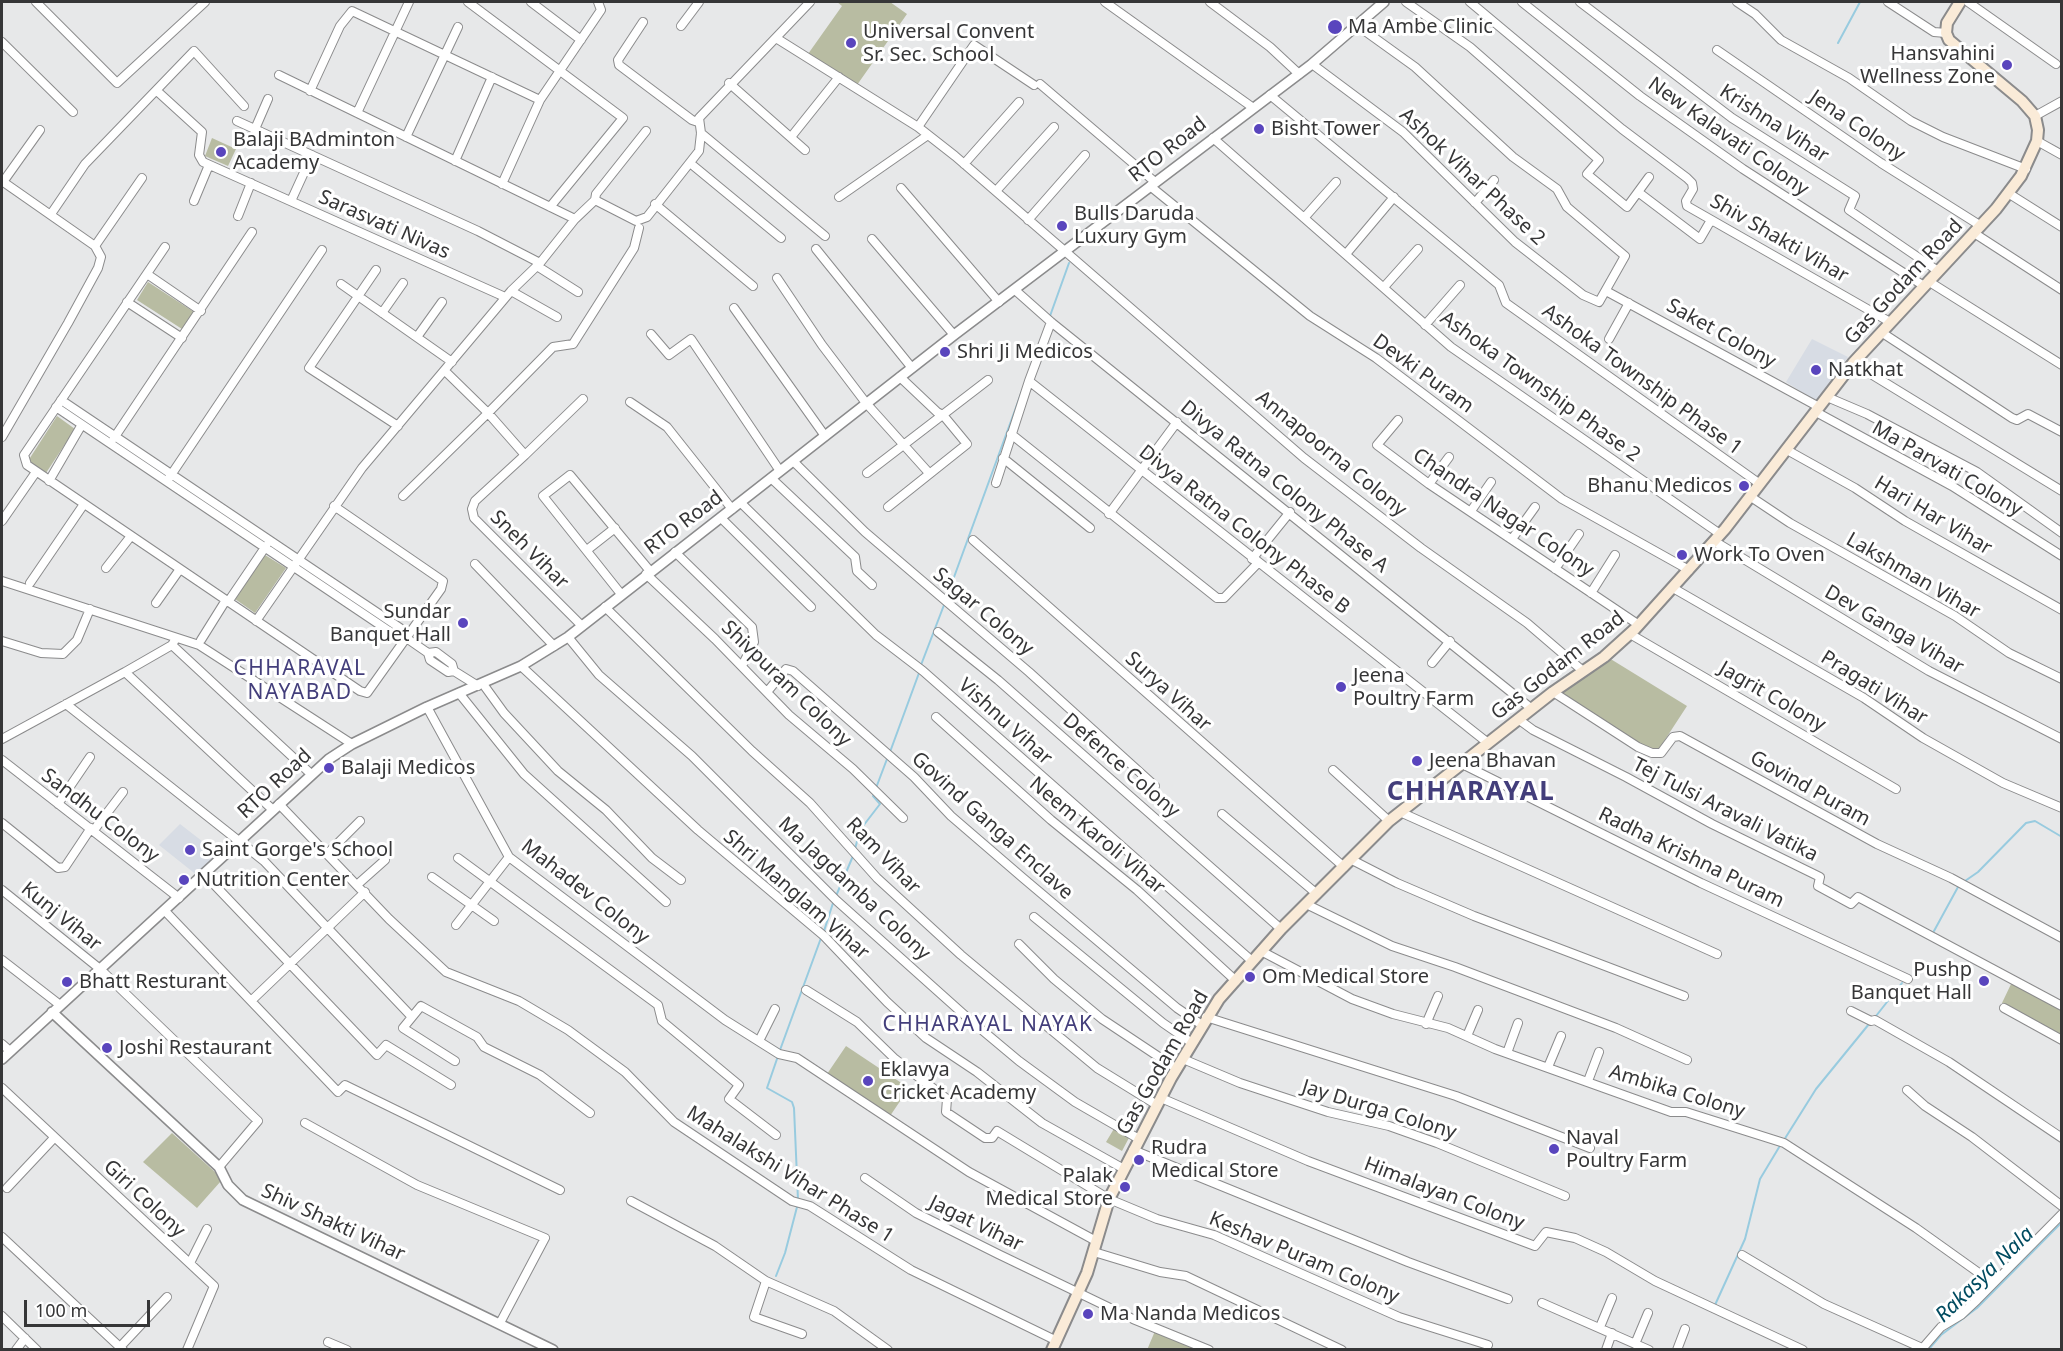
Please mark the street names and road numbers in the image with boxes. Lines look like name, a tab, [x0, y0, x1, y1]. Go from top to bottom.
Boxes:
street label: New Kalavati Colony	[1643, 73, 1813, 201]
street label: Krishna Vihar	[1715, 80, 1833, 168]
street label: Jena Colony	[1805, 85, 1909, 167]
street label: Ashok Vihar Phase 2	[1394, 103, 1550, 251]
street label: RTO Road	[1124, 112, 1212, 188]
street label: Sarasvati Nivas	[315, 185, 453, 265]
street label: Shiv Shakti Vihar	[1706, 190, 1852, 288]
street label: Gas Godam Road	[1840, 214, 1968, 350]
street label: Saket Colony	[1662, 294, 1780, 374]
street label: Ashoka Township Phase 1	[1537, 299, 1747, 461]
street label: Ashoka Township Phase 2	[1435, 306, 1645, 468]
street label: Devki Puram	[1368, 329, 1478, 419]
street label: Annapoorna Colony	[1251, 386, 1411, 522]
street label: Divya Ratna Colony Phase A	[1175, 396, 1393, 578]
street label: Ma Parvati Colony	[1868, 416, 2026, 522]
street label: Divya Ratna Colony Phase B	[1134, 440, 1354, 620]
street label: Chandra Nagar Colony	[1408, 443, 1598, 583]
street label: Hari Har Vihar	[1870, 471, 1996, 561]
street label: RTO Road	[640, 486, 728, 560]
street label: Sneh Vihar	[485, 506, 573, 594]
street label: Lakshman Vihar	[1842, 528, 1984, 624]
street label: Sagar Colony	[928, 563, 1038, 661]
street label: Dev Ganga Vihar	[1820, 580, 1968, 680]
street label: Gas Godam Road	[1487, 606, 1629, 726]
street label: Shivpuram Colony	[716, 616, 856, 752]
street label: Pragati Vihar	[1816, 646, 1932, 730]
street label: Surya Vihar	[1120, 647, 1216, 737]
street label: Jagrit Colony	[1714, 657, 1830, 737]
street label: Vishnu Vihar	[953, 674, 1057, 770]
street label: Defence Colony	[1058, 709, 1184, 823]
street label: RTO Road	[233, 744, 317, 824]
street label: Govind Puram	[1746, 746, 1874, 832]
street label: Govind Ganga Enclave	[906, 747, 1078, 905]
street label: Tej Tulsi Aravali Vatika	[1628, 753, 1822, 867]
street label: Sandhu Colony	[36, 764, 164, 868]
street label: Neem Karoli Vihar	[1024, 772, 1170, 900]
street label: Radha Krishna Puram	[1594, 803, 1788, 913]
street label: Ma Jagdamba Colony	[773, 812, 935, 966]
street label: Ram Vihar	[841, 813, 925, 899]
street label: Shri Manglam Vihar	[718, 825, 874, 965]
street label: Mahadev Colony	[516, 835, 654, 949]
street label: Kunj Vihar	[16, 877, 106, 957]
street label: Gas Godam Road	[1112, 987, 1214, 1139]
street label: Ambika Colony	[1606, 1060, 1748, 1124]
street label: Jay Durga Colony	[1299, 1075, 1459, 1145]
street label: Mahalakshi Vihar Phase 1	[682, 1101, 898, 1249]
street label: Himalayan Colony	[1360, 1152, 1528, 1236]
street label: Giri Colony	[98, 1155, 190, 1243]
street label: Shiv Shakti Vihar	[257, 1179, 409, 1267]
street label: Jagat Vihar	[925, 1191, 1027, 1257]
street label: Keshav Puram Colony	[1205, 1207, 1403, 1309]

